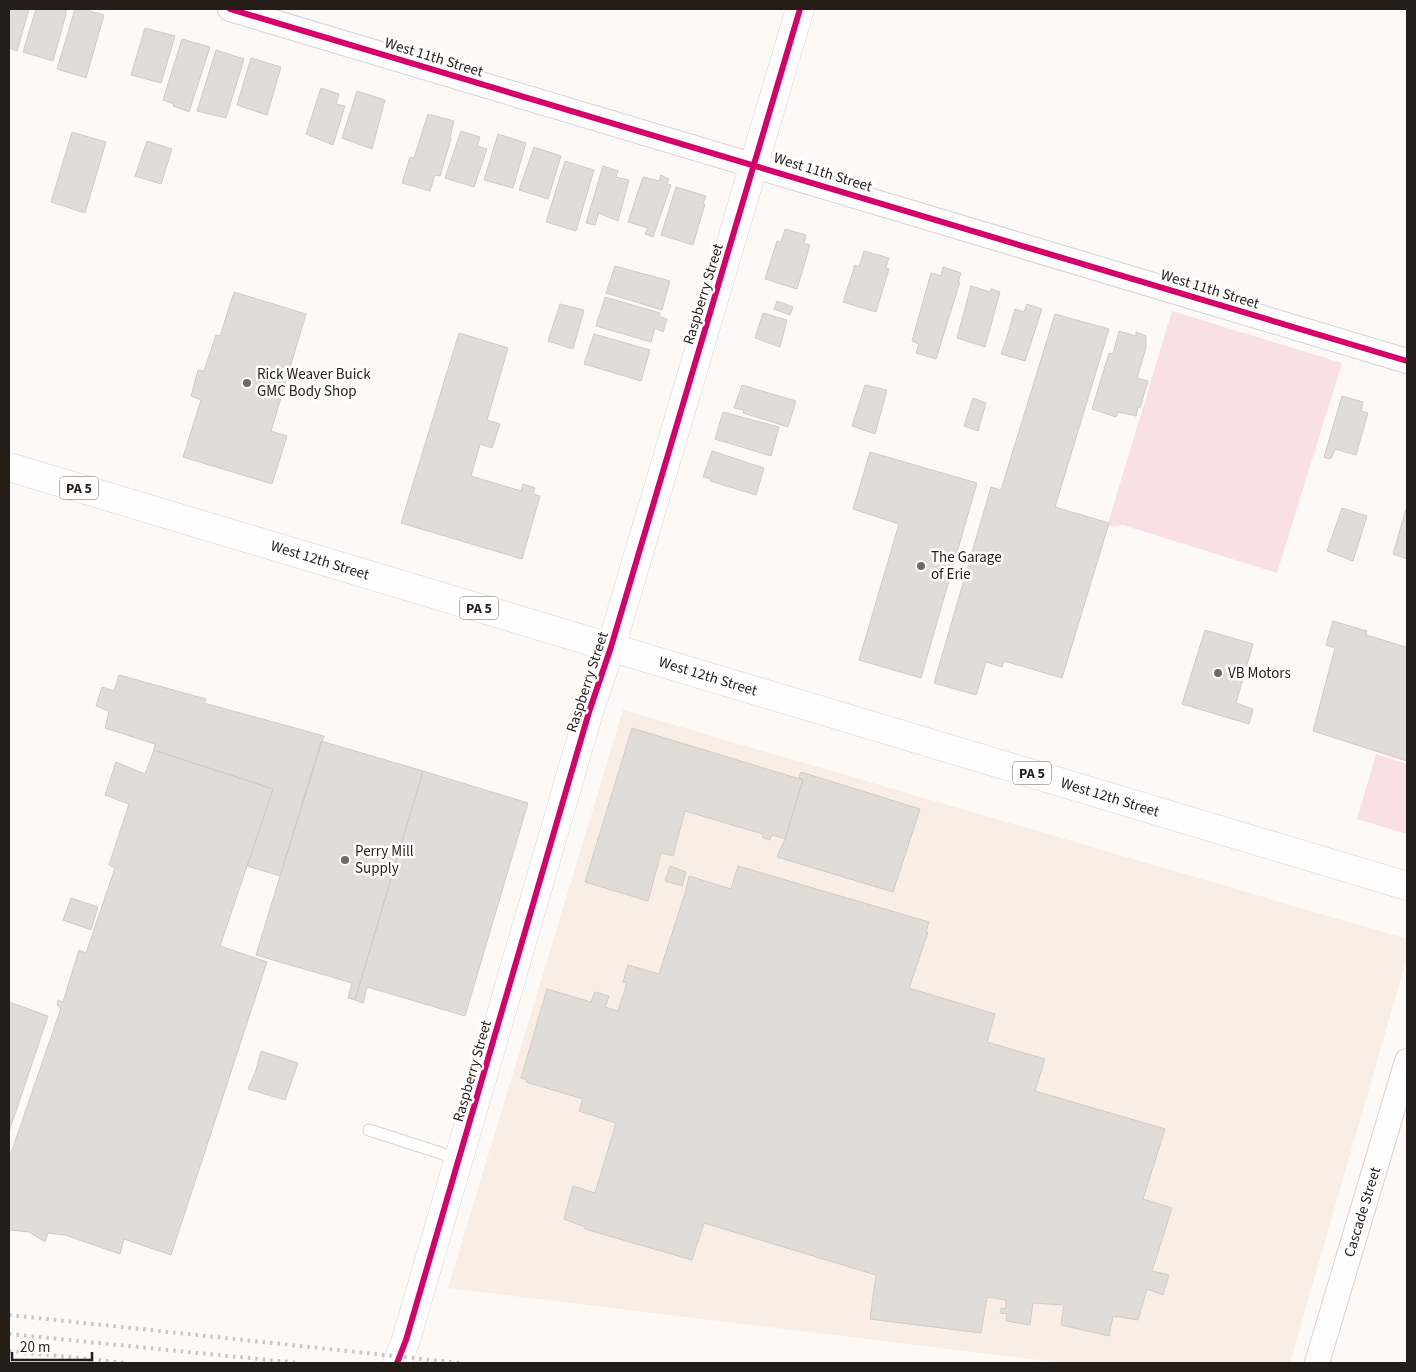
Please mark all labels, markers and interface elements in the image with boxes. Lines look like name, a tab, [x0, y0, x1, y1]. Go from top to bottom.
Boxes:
street label: West 11th Street	[382, 33, 486, 82]
street label: West 11th Street	[771, 148, 875, 197]
street label: Raspberry Street	[678, 241, 729, 347]
street label: West 11th Street	[1158, 265, 1262, 314]
place label: Rick Weaver Buick GMC Body Shop	[257, 364, 371, 402]
marker: Rick Weaver Buick GMC Body Shop	[241, 377, 253, 389]
road number: PA 5	[60, 476, 98, 499]
street label: West 12th Street	[268, 536, 372, 585]
place label: The Garage of Erie	[931, 547, 1002, 585]
marker: The Garage of Erie	[915, 560, 927, 572]
road number: PA 5	[460, 596, 498, 620]
street label: Raspberry Street	[561, 629, 614, 735]
street label: West 12th Street	[656, 652, 760, 701]
place label: VB Motors	[1228, 663, 1291, 684]
marker: VB Motors	[1212, 667, 1224, 679]
road number: PA 5	[1013, 761, 1051, 784]
street label: West 12th Street	[1058, 773, 1162, 822]
place label: Perry Mill Supply	[355, 841, 414, 879]
marker: Perry Mill Supply	[339, 854, 351, 866]
street label: Raspberry Street	[448, 1018, 497, 1124]
street label: Cascade Street	[1339, 1165, 1386, 1260]
scale bar	[12, 1330, 92, 1362]
text: 20 m	[20, 1337, 50, 1358]

